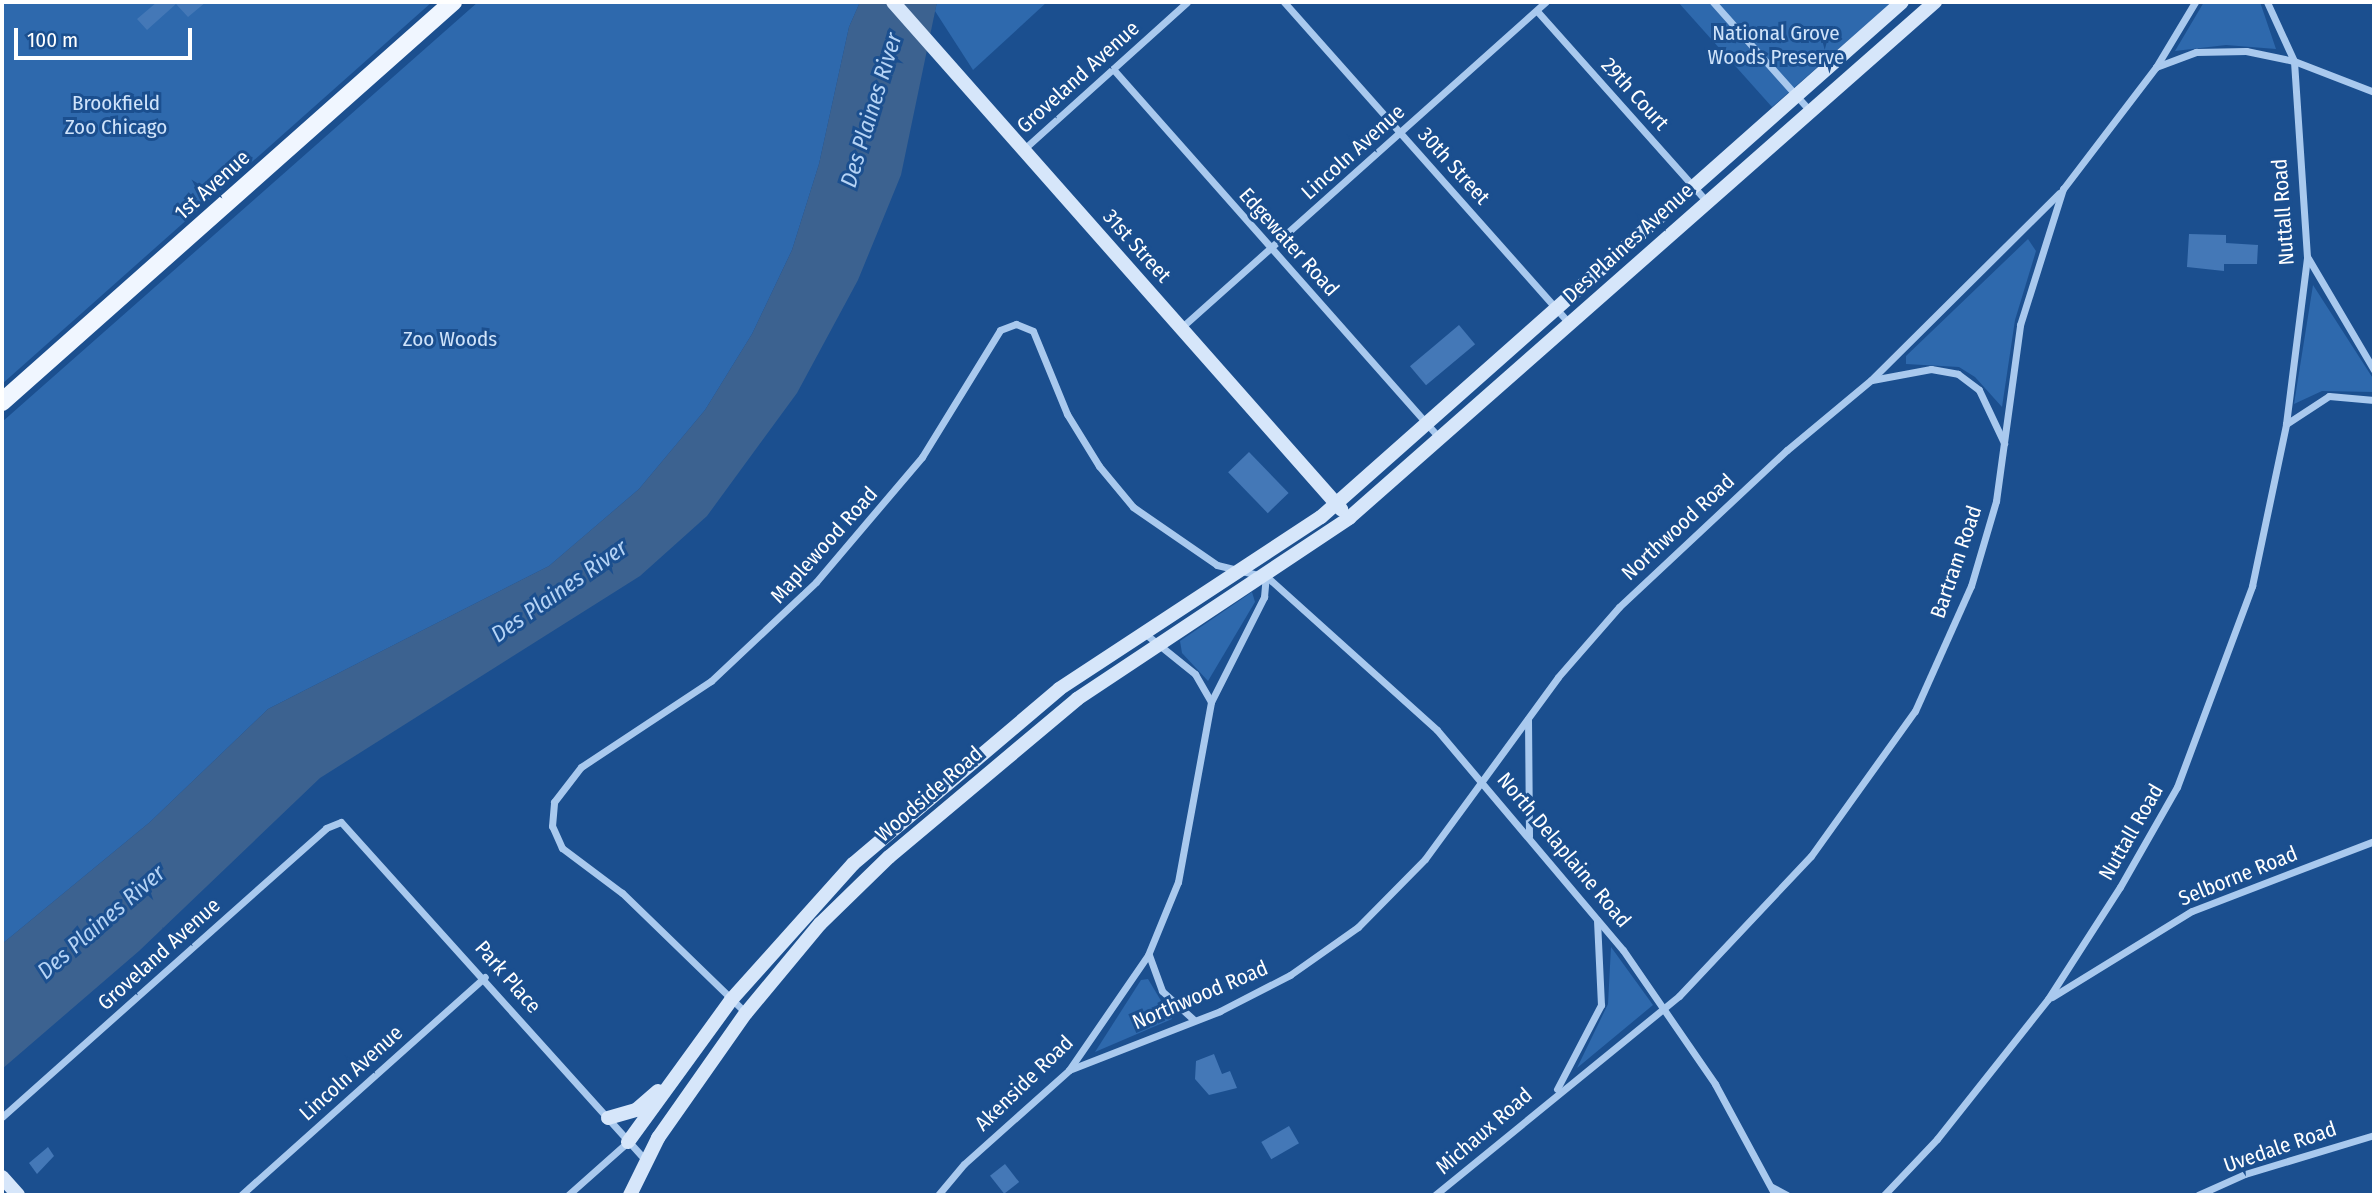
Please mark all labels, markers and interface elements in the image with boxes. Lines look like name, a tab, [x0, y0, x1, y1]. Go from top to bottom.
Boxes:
scale bar	[18, 14, 196, 58]
street label: Groveland Avenue	[1012, 16, 1144, 138]
park label: National Grove Woods Preserve	[1708, 20, 1844, 70]
text: 100 m	[27, 27, 78, 53]
water label: Des Plaines River	[834, 30, 908, 190]
street label: 29th Court	[1596, 53, 1674, 135]
park label: Brookfield Zoo Chicago	[65, 90, 167, 140]
street label: Lincoln Avenue	[1296, 99, 1410, 205]
street label: 30th Street	[1413, 122, 1495, 210]
street label: 1st Avenue	[169, 145, 255, 225]
street label: Nuttall Road	[2267, 158, 2299, 266]
street label: Des Plaines Avenue	[1558, 178, 1698, 308]
street label: Edgewater Road	[1234, 183, 1344, 301]
street label: 31st Street	[1098, 204, 1176, 288]
park label: Zoo Woods	[403, 326, 497, 352]
street label: Northwood Road	[1617, 468, 1739, 586]
street label: Maplewood Road	[765, 482, 883, 608]
street label: Bartram Road	[1925, 502, 1987, 622]
water label: Des Plaines River	[486, 534, 632, 648]
street label: Woodside Road	[870, 741, 988, 847]
street label: North Delaplaine Road	[1492, 767, 1636, 933]
street label: Nuttall Road	[2093, 779, 2169, 885]
street label: Selborne Road	[2175, 841, 2301, 911]
water label: Des Plaines River	[32, 859, 170, 985]
street label: Groveland Avenue	[93, 893, 225, 1015]
street label: Park Place	[470, 936, 546, 1018]
street label: Northwood Road	[1129, 955, 1271, 1035]
street label: Lincoln Avenue	[294, 1020, 408, 1126]
street label: Akenside Road	[970, 1030, 1078, 1136]
street label: Michaux Road	[1431, 1082, 1537, 1180]
street label: Uvedale Road	[2220, 1116, 2340, 1178]

